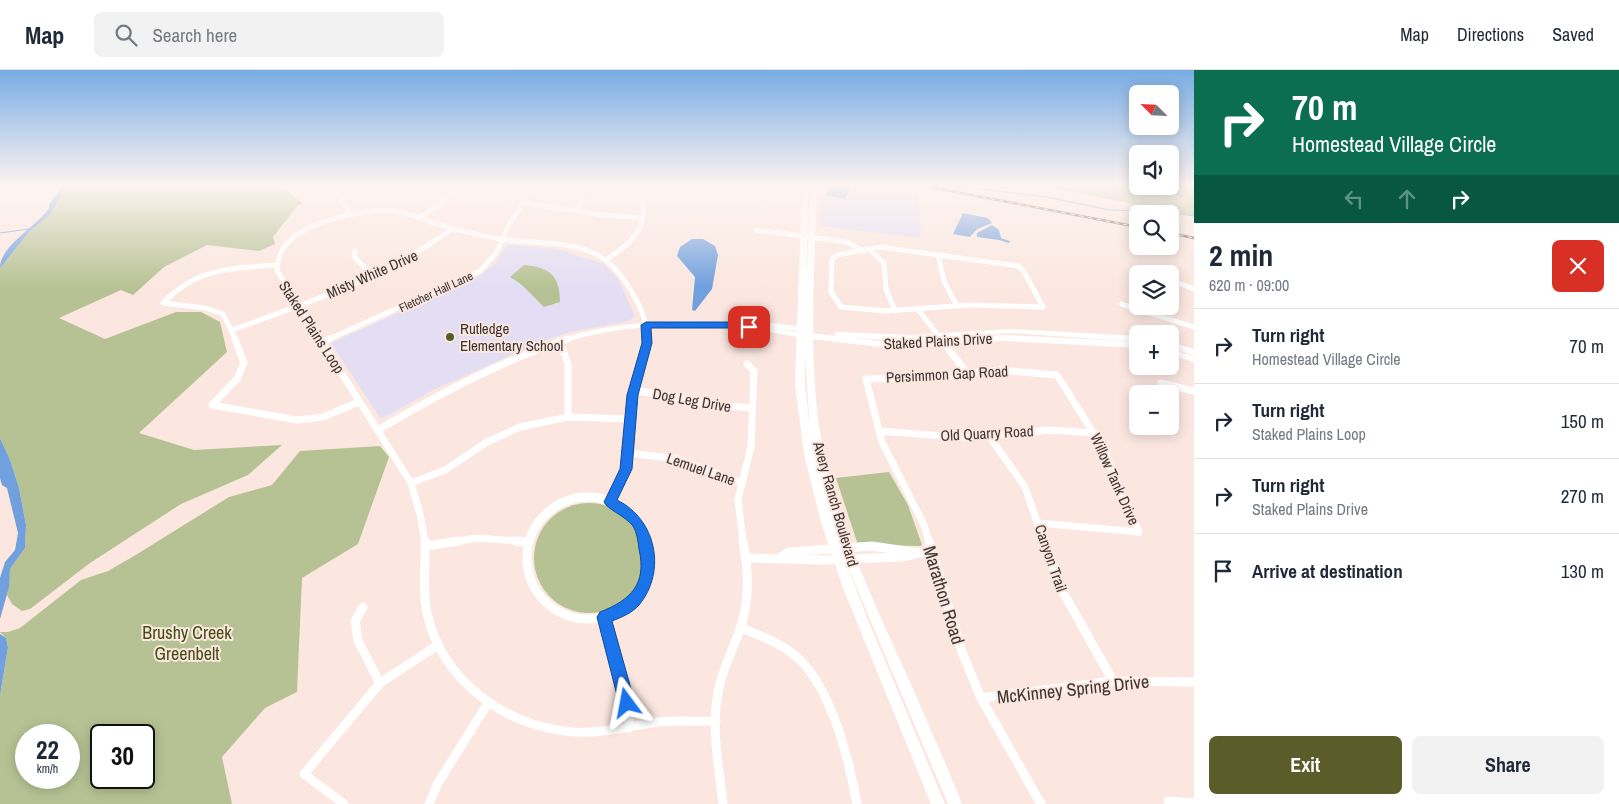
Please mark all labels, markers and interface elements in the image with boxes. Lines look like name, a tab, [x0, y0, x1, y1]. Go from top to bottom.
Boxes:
search box	[94, 12, 444, 57]
text: Map	[25, 19, 64, 51]
icon: search	[112, 21, 140, 49]
text: Search here	[152, 22, 237, 48]
text: Map	[1400, 22, 1429, 47]
text: Directions	[1457, 22, 1524, 47]
text: Saved	[1552, 22, 1594, 47]
text: 70 m	[1292, 84, 1357, 131]
north arrow	[1129, 85, 1179, 135]
map controls	[1129, 85, 1179, 435]
icon: right	[1209, 90, 1274, 155]
text: Homestead Village Circle	[1292, 129, 1496, 159]
button: sound	[1129, 145, 1179, 195]
icon: left	[1340, 185, 1368, 213]
icon: ahead	[1393, 185, 1421, 213]
icon: right	[1446, 185, 1474, 213]
button: search	[1129, 205, 1179, 255]
text: 2 min	[1209, 235, 1273, 275]
button: close	[1552, 240, 1604, 292]
street label: Misty White Drive	[323, 244, 421, 303]
button: layers	[1129, 265, 1179, 315]
street label: Fletcher Hall Lane	[396, 268, 476, 316]
text: 620 m · 09:00	[1209, 274, 1289, 296]
street label: Staked Plains Loop	[274, 277, 350, 378]
pin	[728, 306, 770, 348]
icon: arrive	[735, 313, 763, 341]
place label: Rutledge Elementary School	[460, 318, 563, 356]
text: Turn right	[1252, 322, 1324, 348]
button: +	[1129, 325, 1179, 375]
street label: Staked Plains Drive	[883, 328, 993, 354]
marker: Rutledge Elementary School	[444, 331, 456, 343]
icon: right	[1209, 332, 1237, 360]
text: 70 m	[1569, 333, 1604, 359]
text: Homestead Village Circle	[1252, 348, 1401, 370]
street label: Persimmon Gap Road	[885, 360, 1009, 388]
street label: Dog Leg Drive	[651, 383, 733, 417]
button: −	[1129, 385, 1179, 435]
text: Turn right	[1252, 397, 1324, 423]
icon: right	[1209, 407, 1237, 435]
text: 150 m	[1561, 408, 1604, 434]
street label: Old Quarry Road	[940, 420, 1034, 446]
text: Staked Plains Loop	[1252, 423, 1366, 445]
street label: Willow Tank Drive	[1085, 430, 1145, 528]
street label: Avery Ranch Boulevard	[808, 438, 864, 569]
street label: Lemuel Lane	[664, 447, 738, 491]
text: Turn right	[1252, 472, 1324, 498]
icon: right	[1209, 482, 1237, 510]
text: 270 m	[1561, 483, 1604, 509]
text: Staked Plains Drive	[1252, 498, 1368, 520]
street label: Canyon Trail	[1030, 522, 1072, 594]
street label: Marathon Road	[917, 543, 971, 647]
icon: arrive	[1209, 557, 1237, 585]
text: Arrive at destination	[1252, 558, 1403, 584]
text: 130 m	[1561, 558, 1604, 584]
park label: Brushy Creek Greenbelt	[142, 620, 232, 666]
street label: McKinney Spring Drive	[996, 669, 1150, 709]
position arrow	[600, 676, 652, 728]
speed limit sign: 30	[90, 724, 155, 789]
text: 22	[36, 733, 59, 767]
button: Exit	[1209, 736, 1402, 794]
button: Share	[1412, 736, 1604, 794]
text: km/h	[37, 761, 58, 777]

